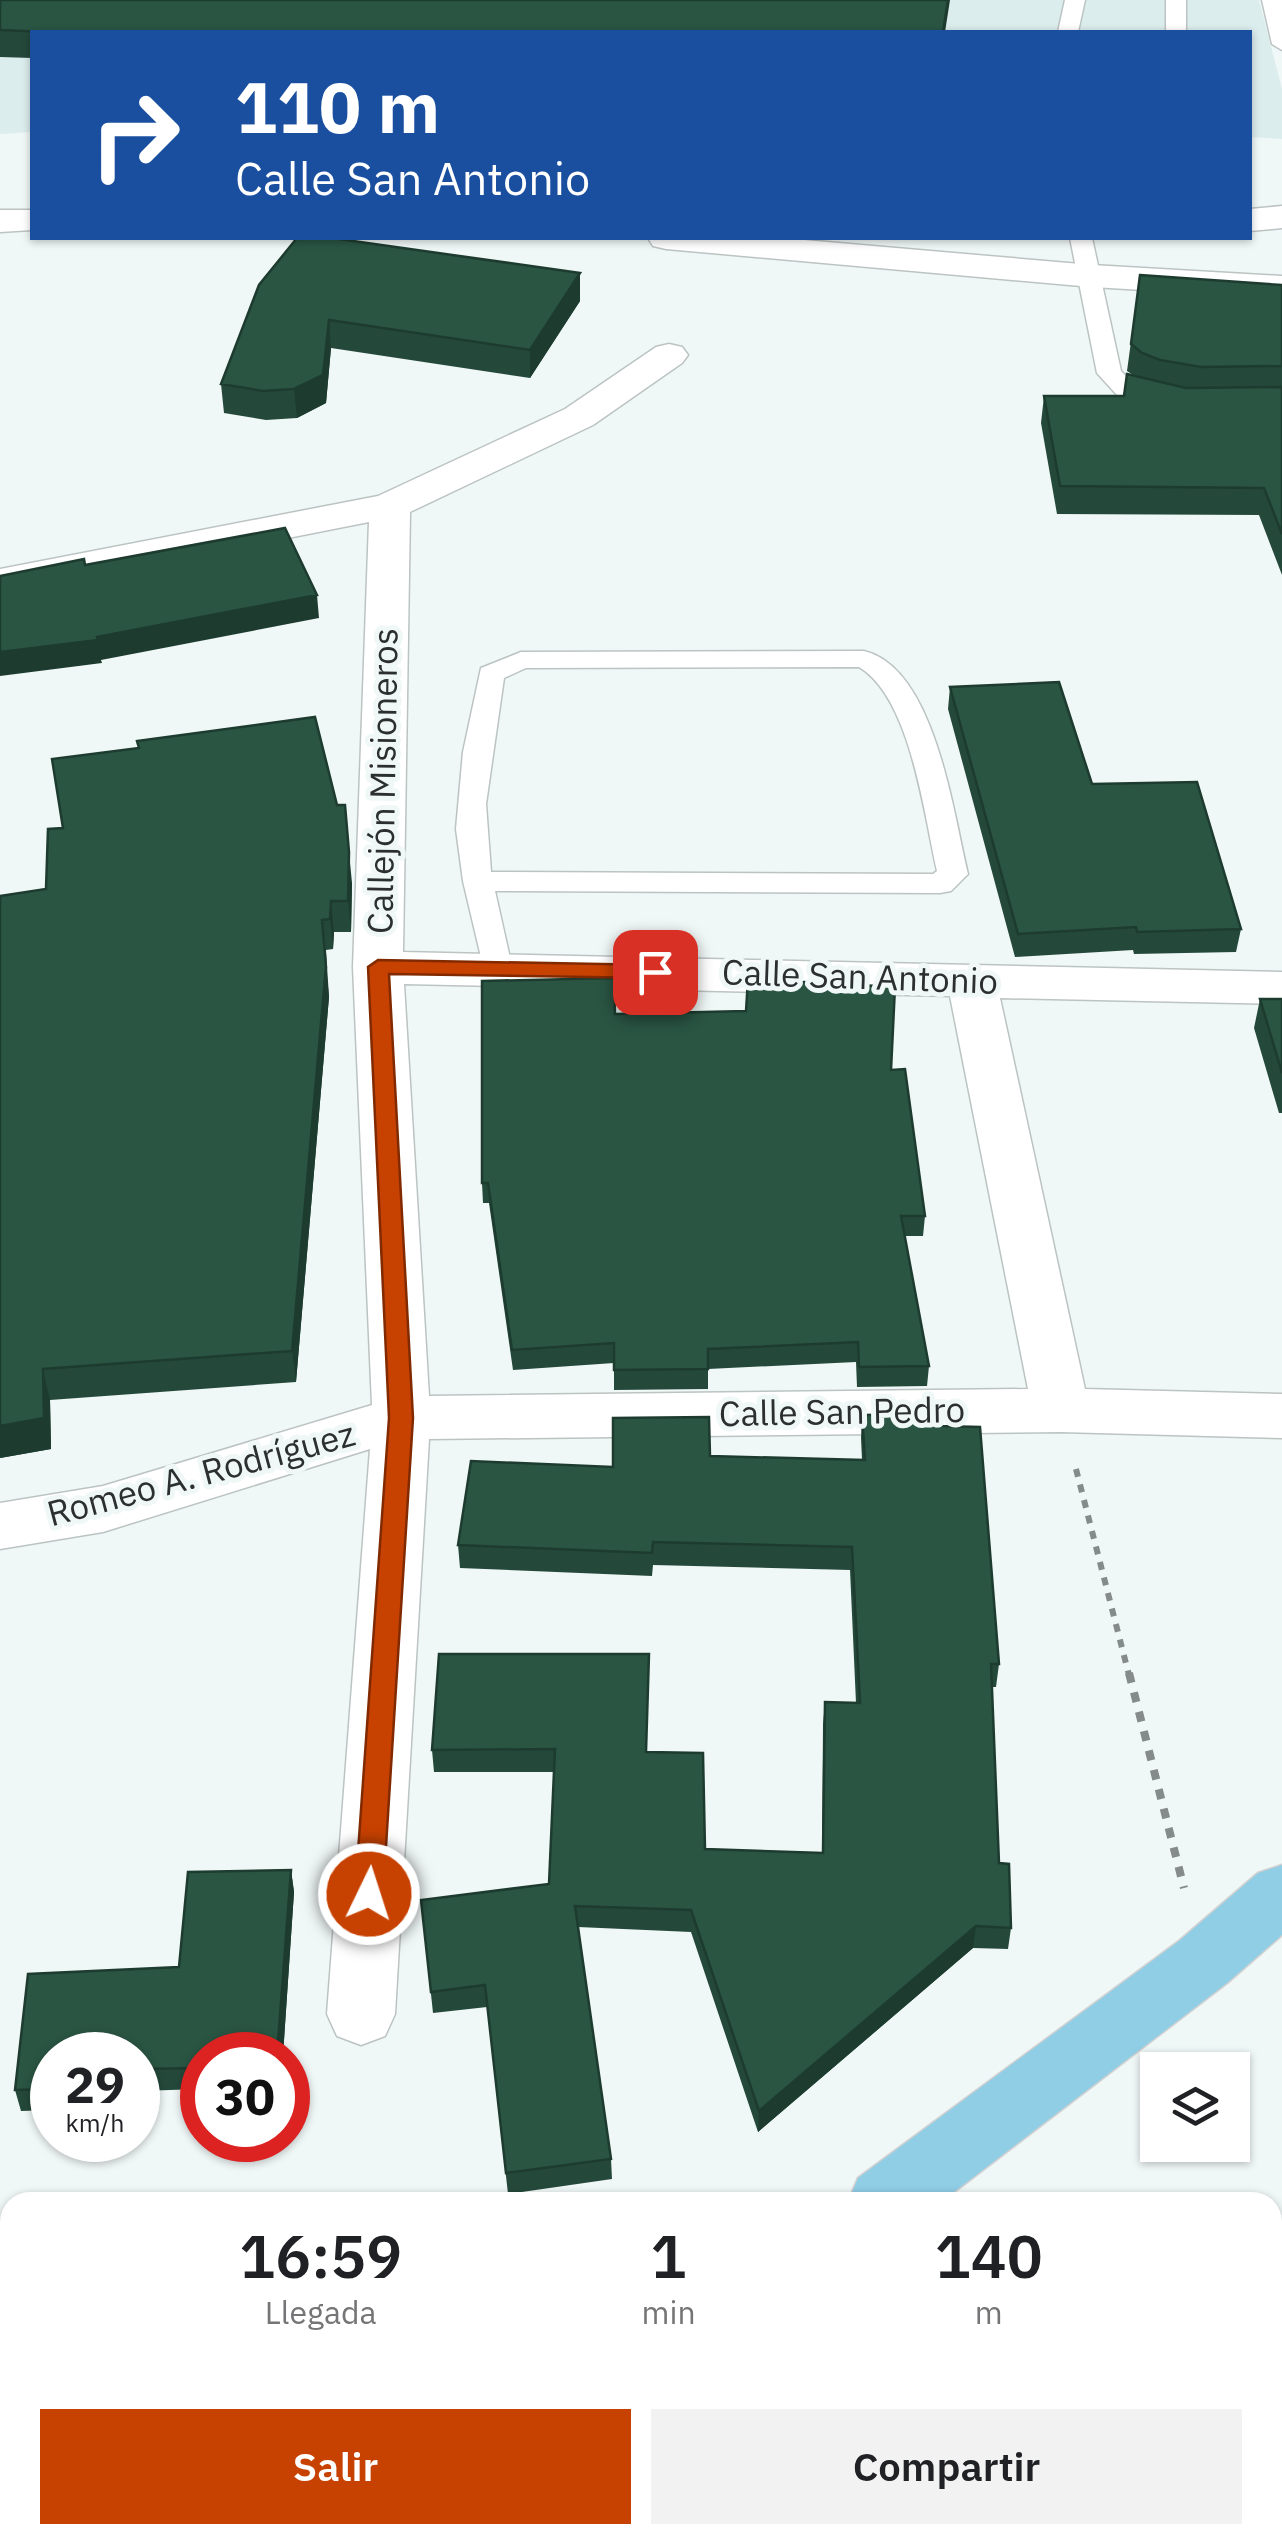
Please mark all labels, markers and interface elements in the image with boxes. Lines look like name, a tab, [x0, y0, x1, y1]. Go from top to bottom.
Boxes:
text: 110 m	[235, 61, 440, 152]
icon: right	[70, 70, 200, 200]
text: Calle San Antonio	[235, 149, 590, 207]
street label: Callejón Misioneros	[356, 628, 408, 934]
pin	[613, 930, 698, 1015]
icon: arrive	[628, 945, 683, 1000]
street label: Calle San Antonio	[721, 948, 999, 1004]
street label: Calle San Pedro	[718, 1386, 965, 1436]
street label: Romeo A. Rodríguez	[42, 1410, 360, 1536]
position arrow	[317, 1842, 421, 1946]
speed limit sign: 30	[180, 2032, 310, 2162]
text: 29	[65, 2052, 125, 2117]
map controls	[1140, 2052, 1250, 2162]
button: layers	[1140, 2052, 1250, 2162]
text: km/h	[66, 2106, 124, 2139]
text: 16:59	[239, 2216, 402, 2295]
text: 1	[651, 2216, 687, 2295]
text: 140	[935, 2216, 1043, 2295]
text: Llegada	[265, 2291, 377, 2333]
text: min	[641, 2291, 696, 2333]
text: m	[975, 2291, 1003, 2333]
button: Salir	[40, 2409, 631, 2524]
button: Compartir	[651, 2409, 1242, 2524]

